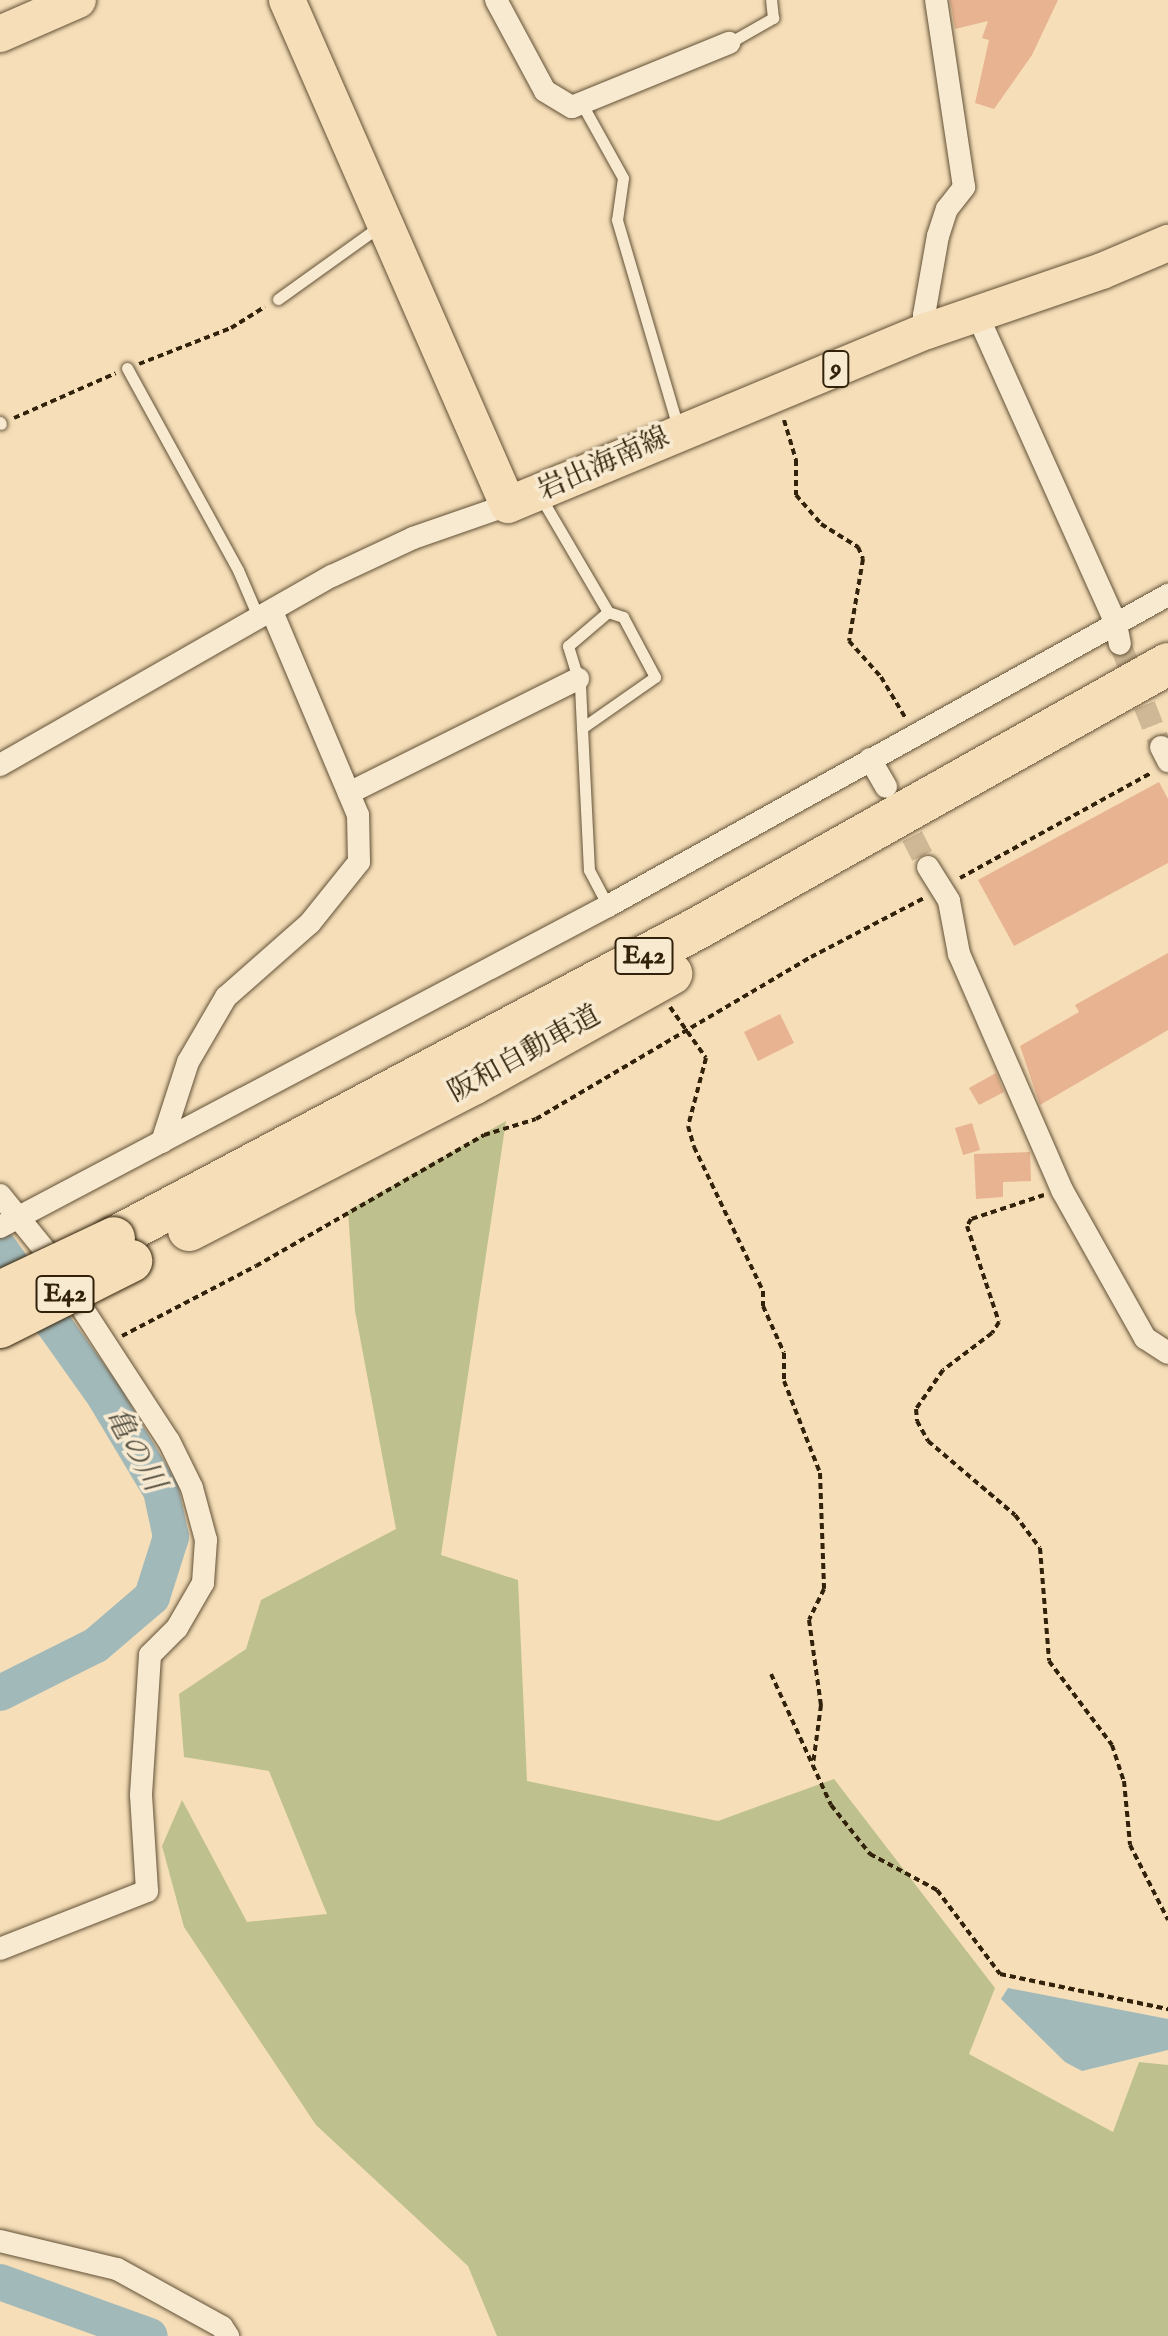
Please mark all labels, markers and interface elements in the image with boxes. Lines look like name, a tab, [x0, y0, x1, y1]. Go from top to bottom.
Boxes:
road number: 9	[822, 347, 850, 391]
street label: 岩出海南線	[533, 421, 675, 509]
road number: E42	[614, 934, 674, 978]
street label: 阪和自動車道	[443, 1000, 607, 1110]
road number: E42	[35, 1272, 95, 1316]
water label: 亀の川	[96, 1402, 172, 1498]

